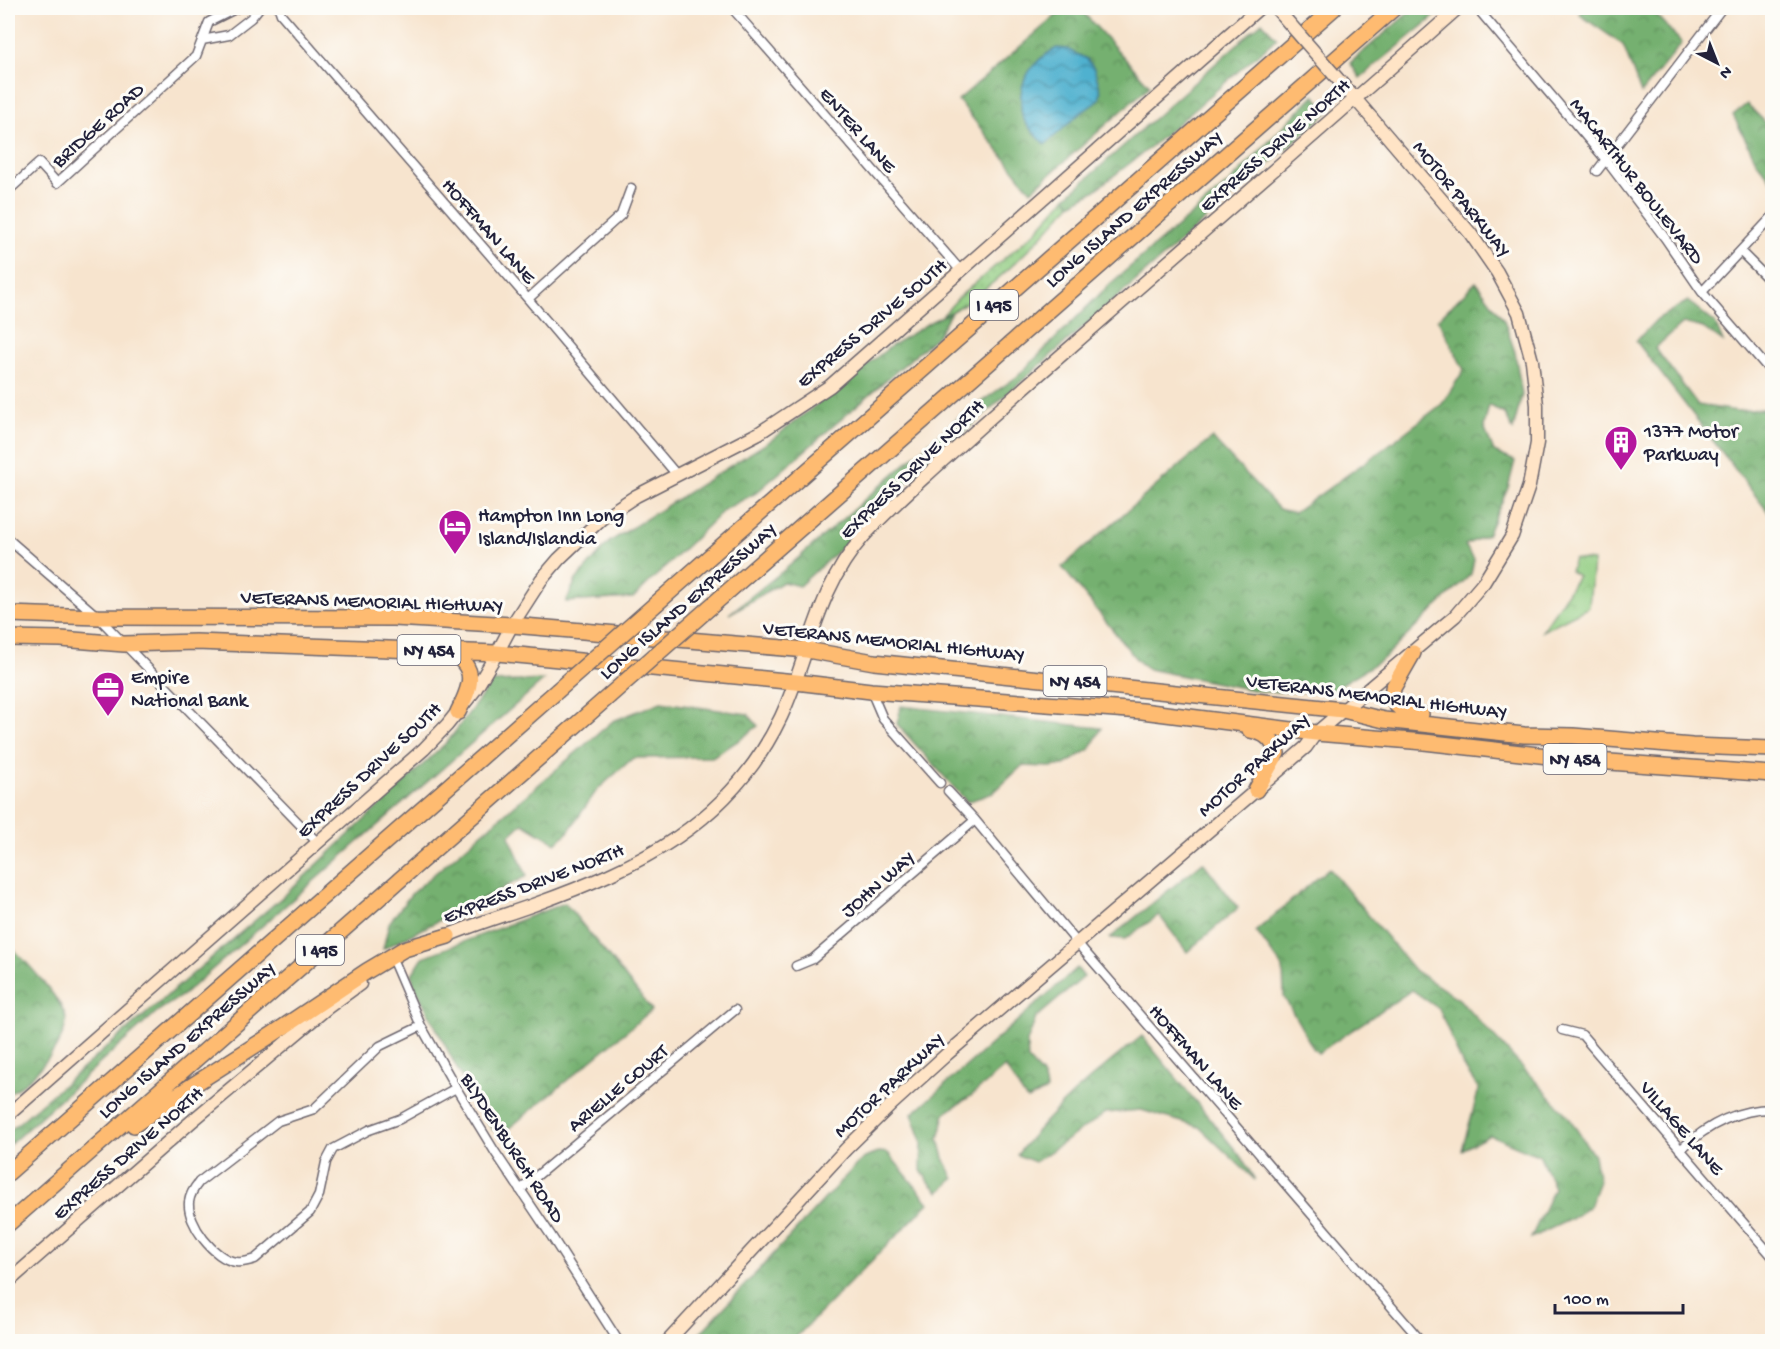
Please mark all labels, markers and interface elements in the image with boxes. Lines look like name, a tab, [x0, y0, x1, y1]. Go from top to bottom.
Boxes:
north arrow	[1687, 33, 1747, 93]
text: N	[1714, 61, 1735, 82]
street label: EXPRESS DRIVE NORTH	[1196, 75, 1357, 218]
street label: BRIDGE ROAD	[48, 79, 151, 175]
street label: ENTER LANE	[813, 84, 901, 180]
street label: MACARTHUR BOULEVARD	[1563, 94, 1708, 271]
street label: LONG ISLAND EXPRESSWAY	[1042, 127, 1229, 294]
street label: MOTOR PARKWAY	[1406, 137, 1514, 263]
street label: HOFFMAN LANE	[435, 175, 540, 291]
street label: EXPRESS DRIVE SOUTH	[793, 255, 953, 394]
road number: I 495	[970, 290, 1018, 320]
street label: EXPRESS DRIVE NORTH	[837, 395, 991, 545]
place label: 1377 Motor Parkway	[1643, 422, 1740, 468]
building icon: 1377 Motor Parkway	[1603, 424, 1639, 471]
place label: Hampton Inn Long Island/Islandia	[478, 506, 624, 552]
hotel icon: Hampton Inn Long Island/Islandia	[437, 508, 473, 555]
street label: LONG ISLAND EXPRESSWAY	[596, 519, 783, 686]
street label: VETERANS MEMORIAL HIGHWAY	[239, 587, 504, 620]
street label: VETERANS MEMORIAL HIGHWAY	[761, 618, 1026, 669]
road number: NY 454	[398, 635, 460, 665]
road number: NY 454	[1044, 666, 1106, 696]
place label: Empire National Bank	[131, 668, 250, 714]
office icon: Empire National Bank	[90, 670, 126, 717]
street label: VETERANS MEMORIAL HIGHWAY	[1244, 671, 1508, 726]
street label: EXPRESS DRIVE SOUTH	[293, 698, 448, 844]
street label: MOTOR PARKWAY	[1194, 710, 1316, 823]
road number: NY 454	[1544, 744, 1606, 774]
street label: EXPRESS DRIVE NORTH	[441, 840, 628, 930]
street label: JOHN WAY	[838, 847, 921, 924]
road number: I 495	[296, 935, 344, 965]
street label: LONG ISLAND EXPRESSWAY	[95, 958, 282, 1125]
street label: HOFFMAN LANE	[1142, 1001, 1247, 1117]
street label: MOTOR PARKWAY	[830, 1029, 951, 1144]
street label: ARIELLE COURT	[564, 1040, 675, 1138]
street label: BLYDENBURGH ROAD	[454, 1069, 569, 1229]
street label: VILLAGE LANE	[1633, 1077, 1728, 1182]
street label: EXPRESS DRIVE NORTH	[49, 1083, 210, 1226]
scale bar	[1555, 1277, 1682, 1315]
text: 100 m	[1563, 1290, 1609, 1311]

